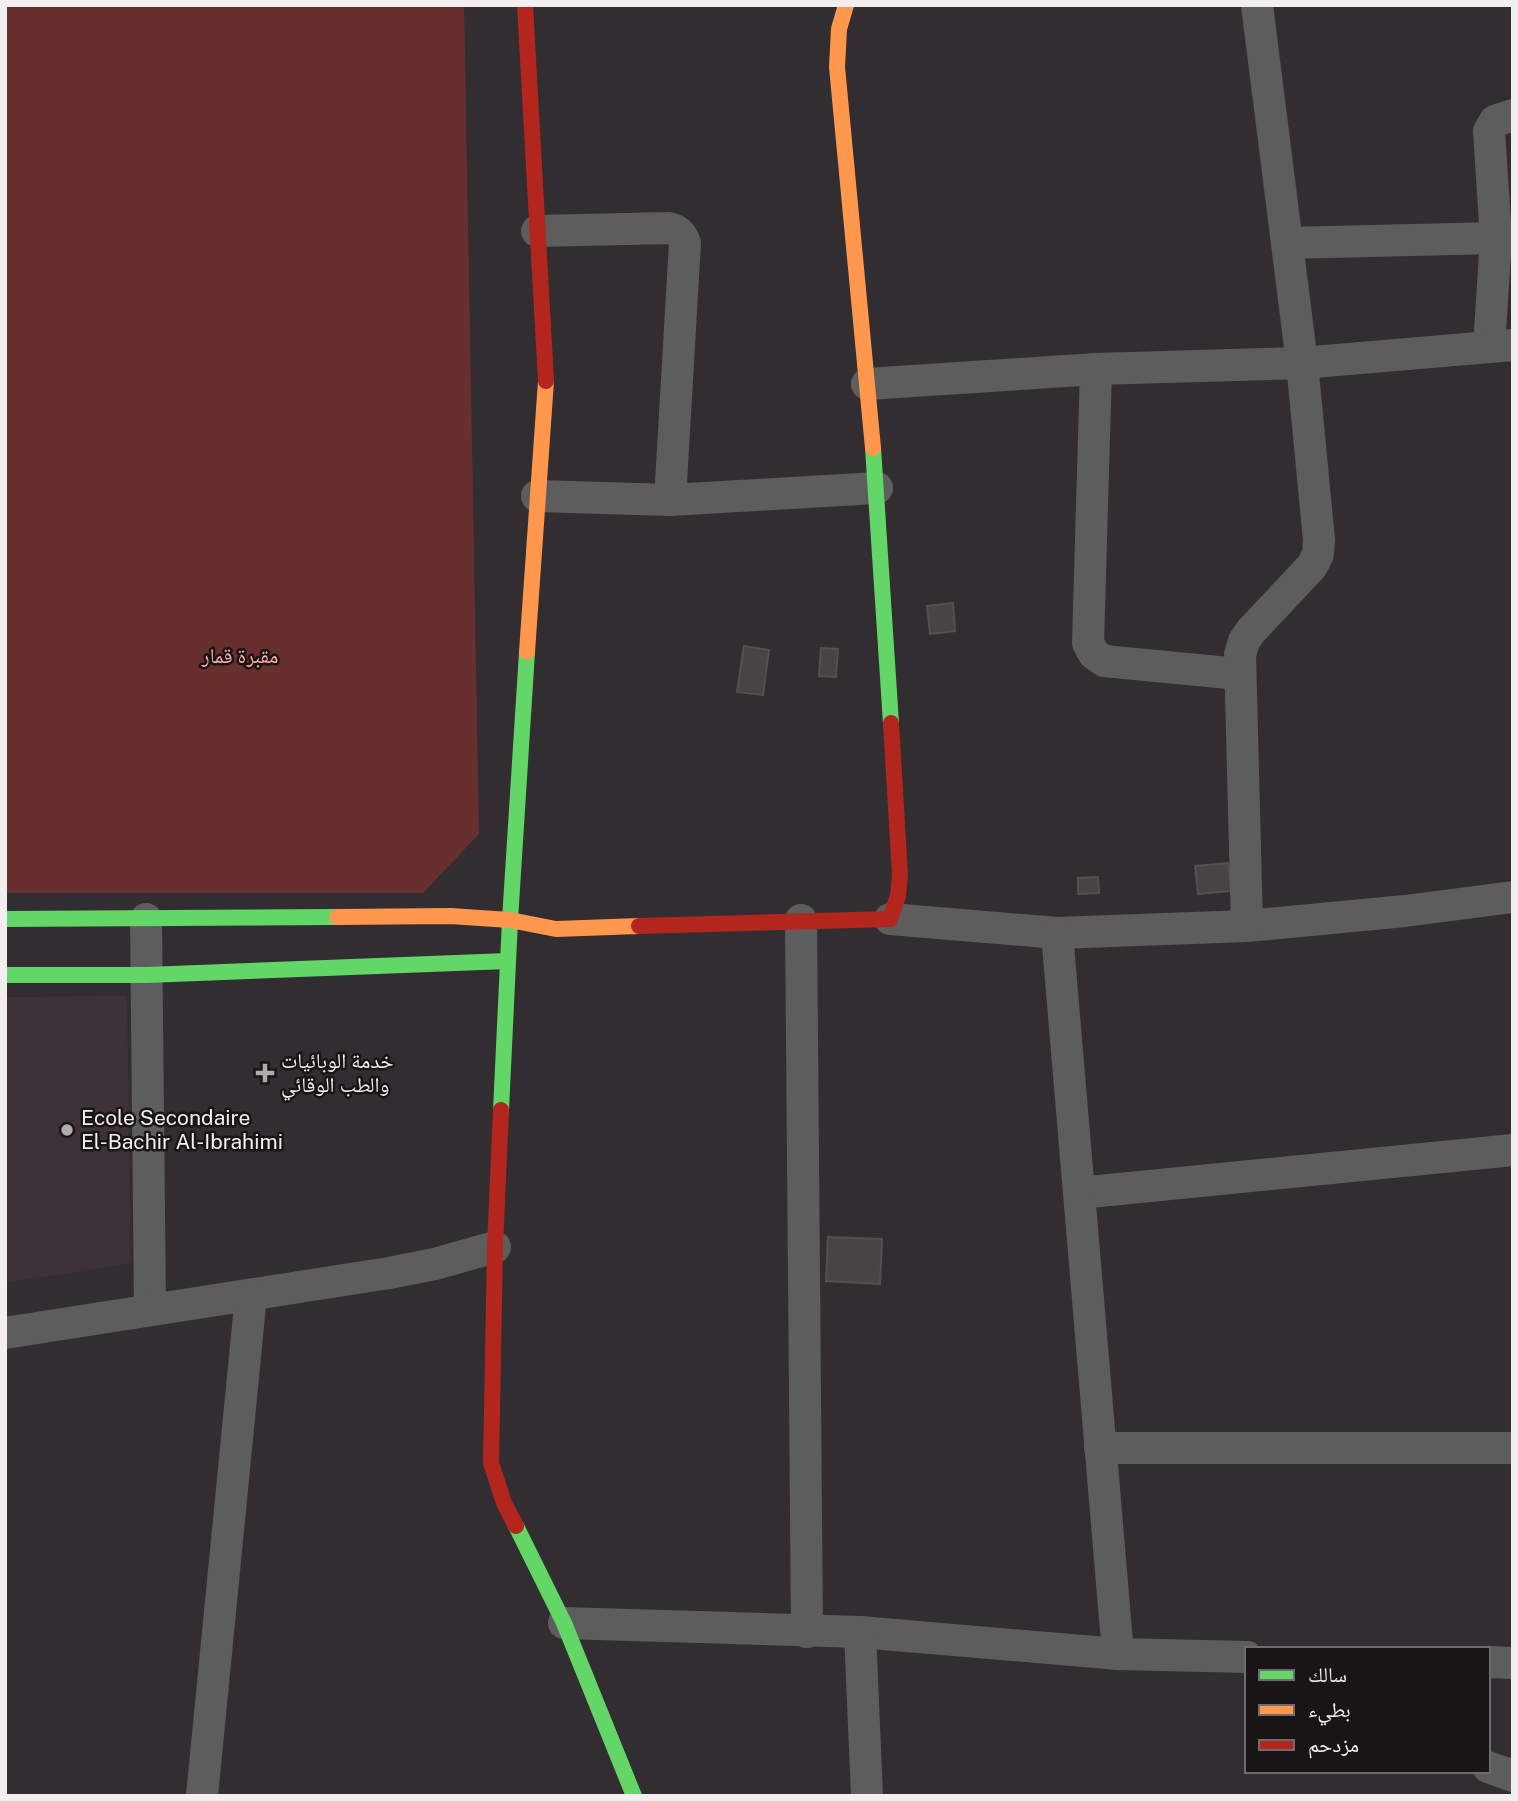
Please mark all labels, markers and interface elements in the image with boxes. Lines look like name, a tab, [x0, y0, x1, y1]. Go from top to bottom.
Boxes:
park label: مقبرة قمار	[201, 643, 278, 668]
place label: خدمة الوبائيات والطب الوقائي	[281, 1048, 394, 1101]
marker: خدمة الوبائيات والطب الوقائي	[255, 1063, 275, 1083]
place label: Ecole Secondaire El-Bachir Al-Ibrahimi	[81, 1105, 283, 1154]
marker: Ecole Secondaire El-Bachir Al-Ibrahimi	[59, 1122, 75, 1138]
legend	[1245, 1647, 1490, 1773]
text: سالك	[1308, 1662, 1347, 1687]
text: بطيء	[1308, 1697, 1351, 1726]
text: مزدحم	[1308, 1732, 1359, 1759]

